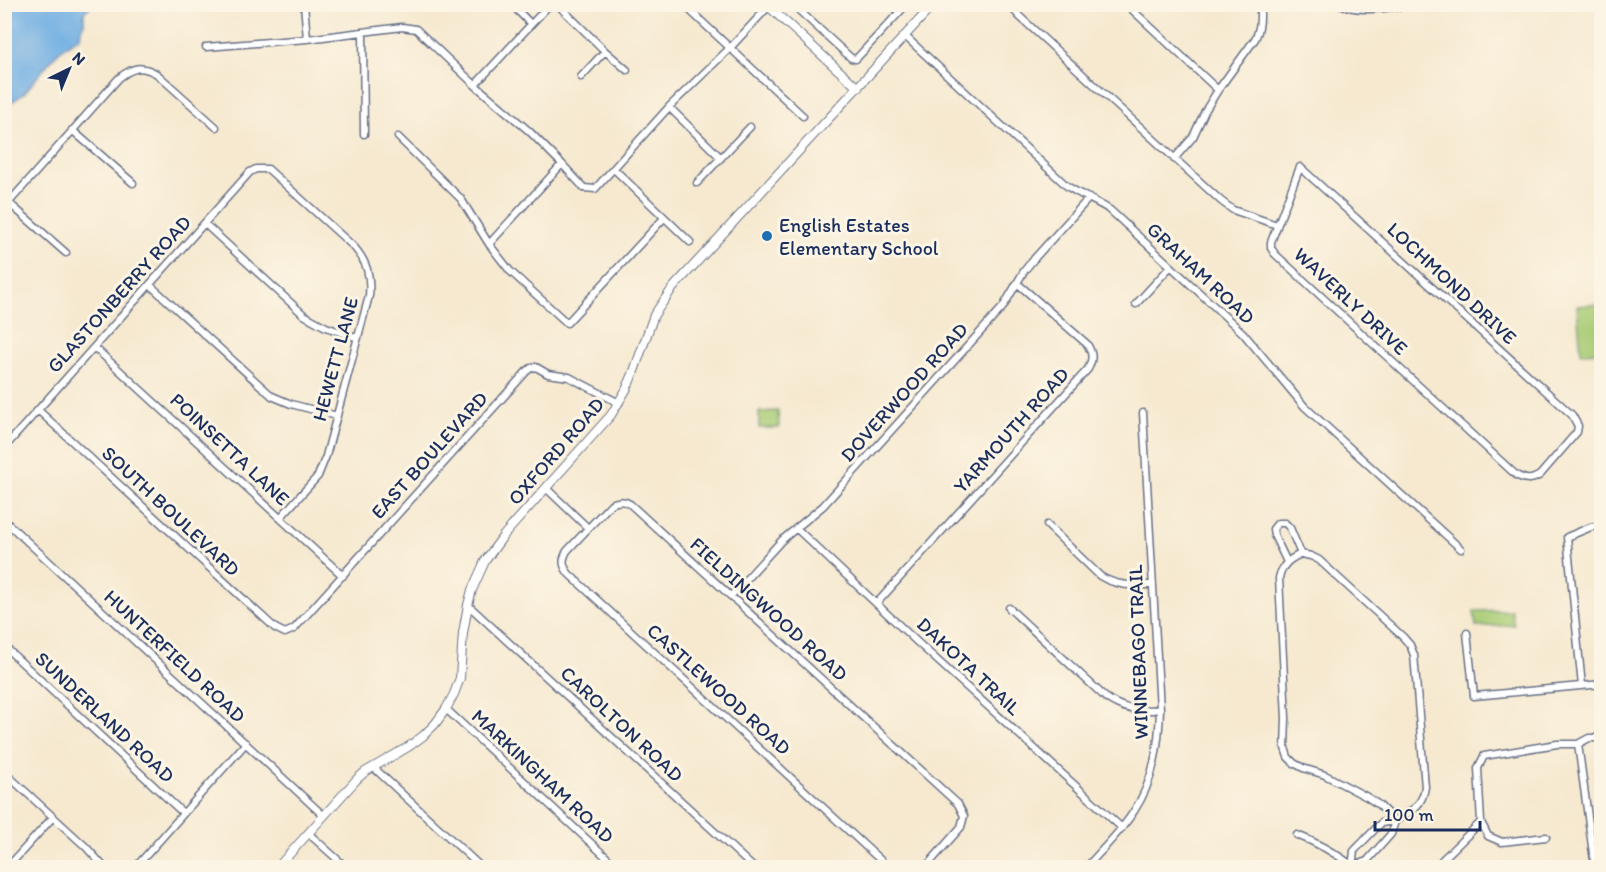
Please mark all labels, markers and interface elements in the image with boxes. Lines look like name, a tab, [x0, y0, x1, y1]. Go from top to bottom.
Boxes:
north arrow	[39, 39, 99, 99]
text: N	[68, 48, 89, 69]
street label: GLASTONBERRY ROAD	[42, 210, 196, 378]
place label: English Estates Elementary School	[779, 213, 939, 260]
street label: GRAHAM ROAD	[1142, 217, 1260, 329]
street label: LOCHMOND DRIVE	[1382, 217, 1522, 349]
marker: English Estates Elementary School	[760, 229, 774, 243]
street label: WAVERLY DRIVE	[1289, 242, 1413, 360]
street label: HEWETT LANE	[307, 294, 363, 424]
street label: DOVERWOOD ROAD	[835, 317, 973, 467]
street label: YARMOUTH ROAD	[948, 362, 1074, 498]
street label: EAST BOULEVARD	[366, 386, 492, 524]
street label: POINSETTA LANE	[165, 388, 295, 510]
street label: OXFORD ROAD	[503, 392, 609, 510]
street label: SOUTH BOULEVARD	[97, 441, 245, 581]
street label: FIELDINGWOOD ROAD	[685, 532, 853, 686]
street label: WINNEBAGO TRAIL	[1123, 564, 1153, 740]
street label: HUNTERFIELD ROAD	[99, 584, 251, 728]
street label: DAKOTA TRAIL	[912, 612, 1026, 720]
street label: CASTLEWOOD ROAD	[642, 618, 796, 760]
street label: SUNDERLAND ROAD	[30, 646, 180, 788]
street label: CAROLTON ROAD	[556, 661, 688, 787]
street label: MARKINGHAM ROAD	[467, 704, 619, 848]
scale bar	[1375, 794, 1480, 832]
text: 100 m	[1384, 804, 1434, 826]

